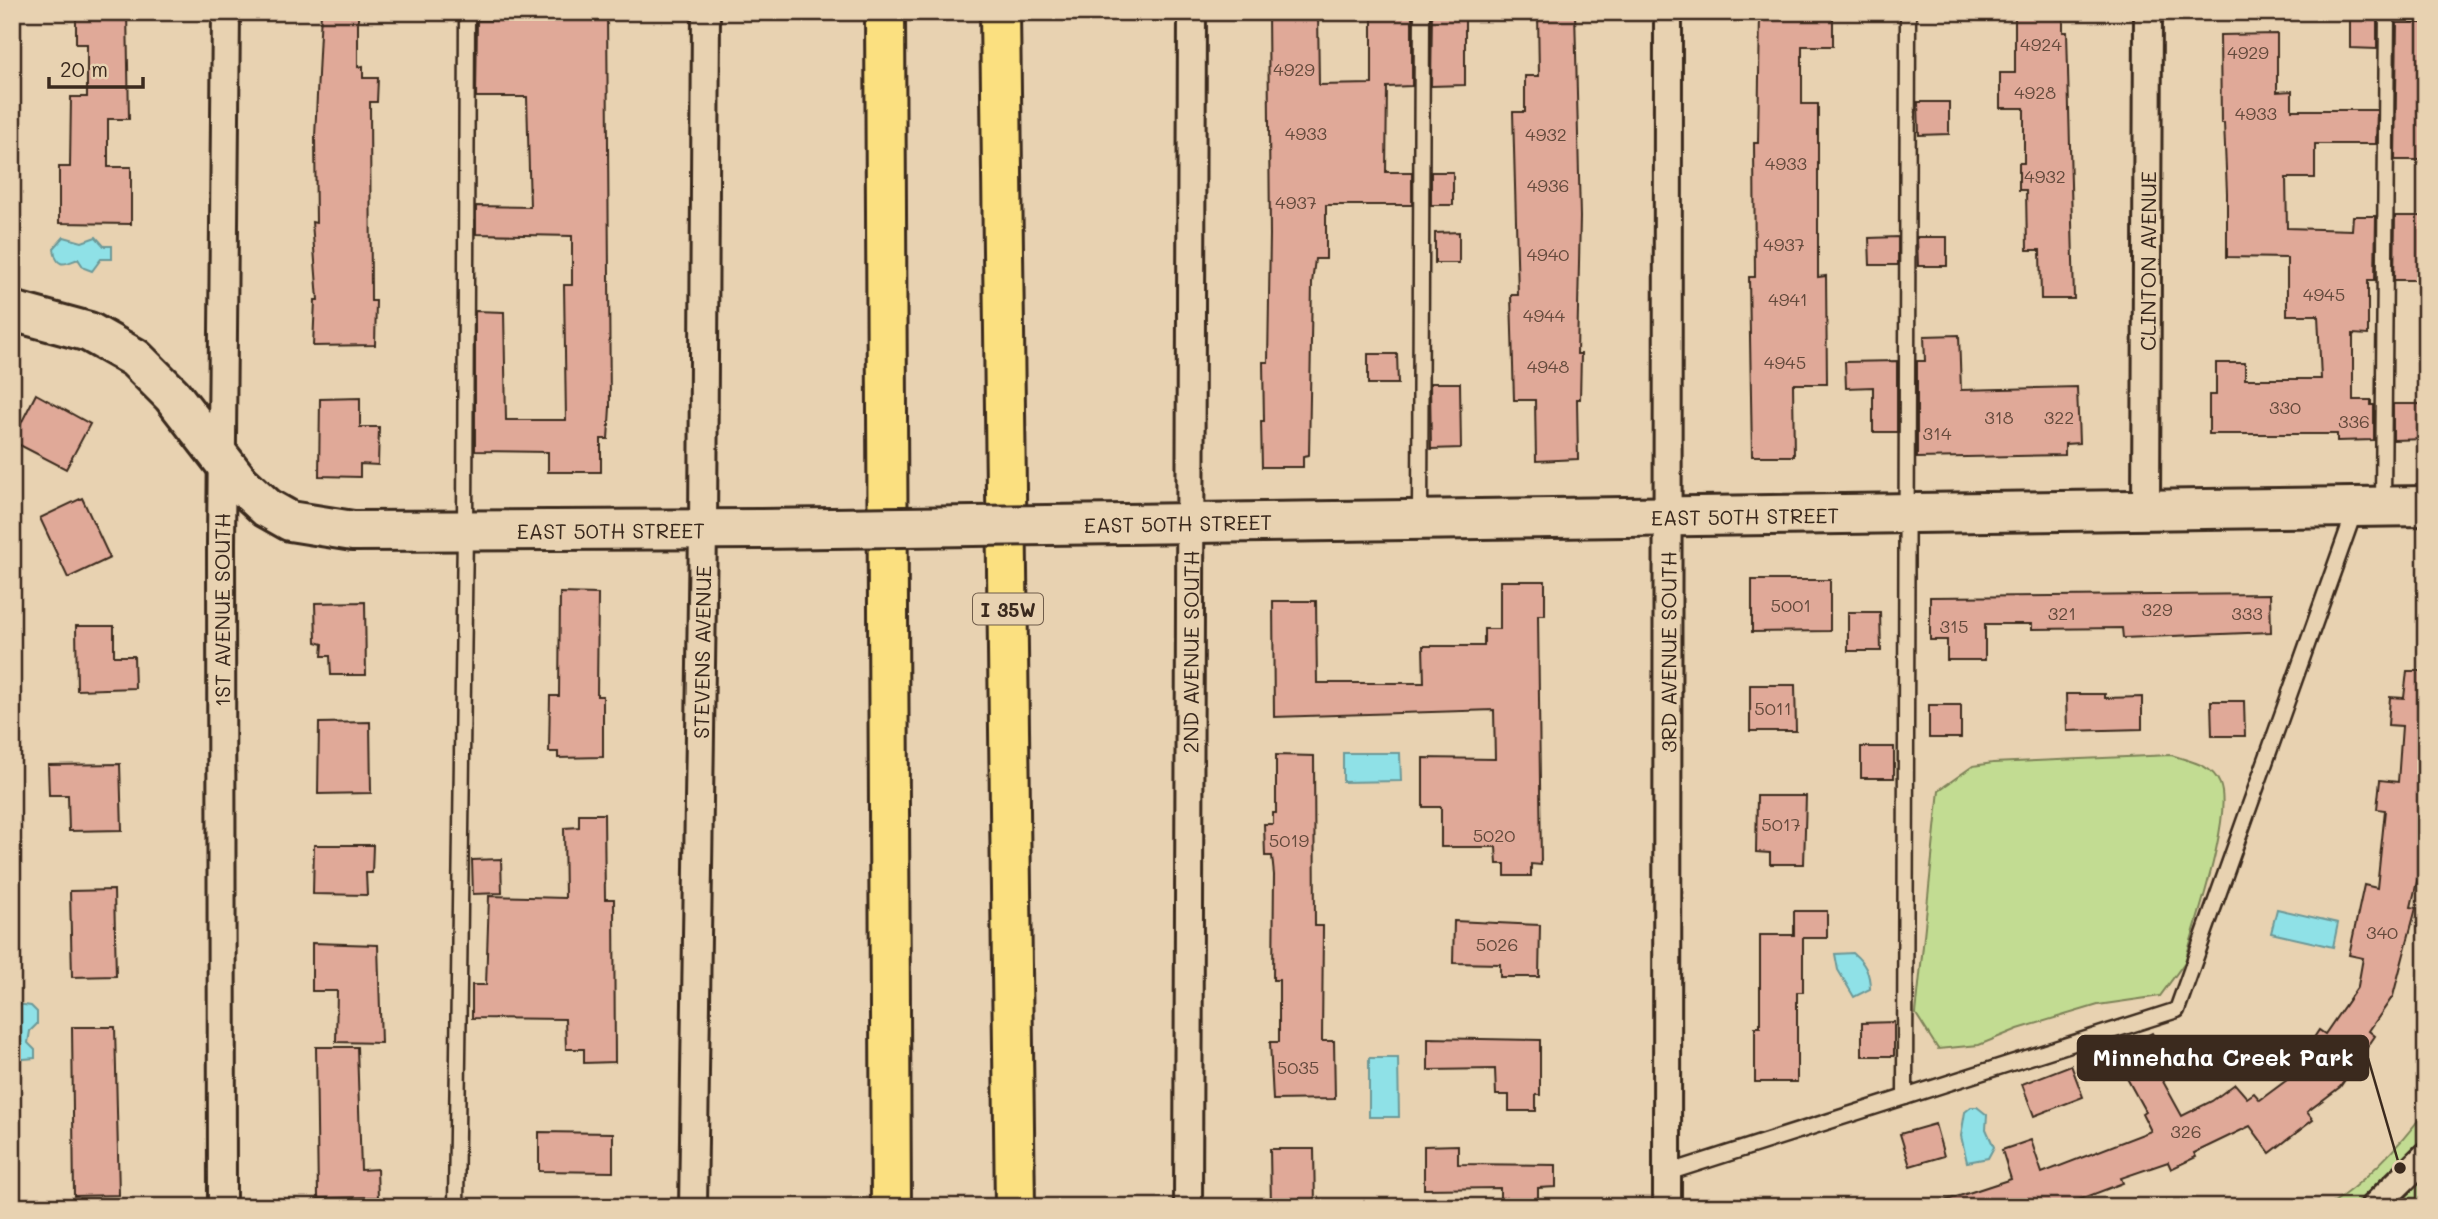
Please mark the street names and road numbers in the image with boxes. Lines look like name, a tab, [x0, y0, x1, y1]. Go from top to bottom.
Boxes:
street label: CLINTON AVENUE	[2133, 171, 2161, 351]
street label: EAST 50TH STREET	[1651, 501, 1839, 530]
street label: EAST 50TH STREET	[1084, 508, 1272, 538]
street label: 1ST AVENUE SOUTH	[207, 513, 235, 707]
street label: EAST 50TH STREET	[517, 516, 705, 544]
street label: 2ND AVENUE SOUTH	[1176, 551, 1204, 753]
street label: 3RD AVENUE SOUTH	[1654, 551, 1681, 753]
street label: STEVENS AVENUE	[686, 565, 716, 739]
road number: I 35W	[973, 594, 1043, 624]

